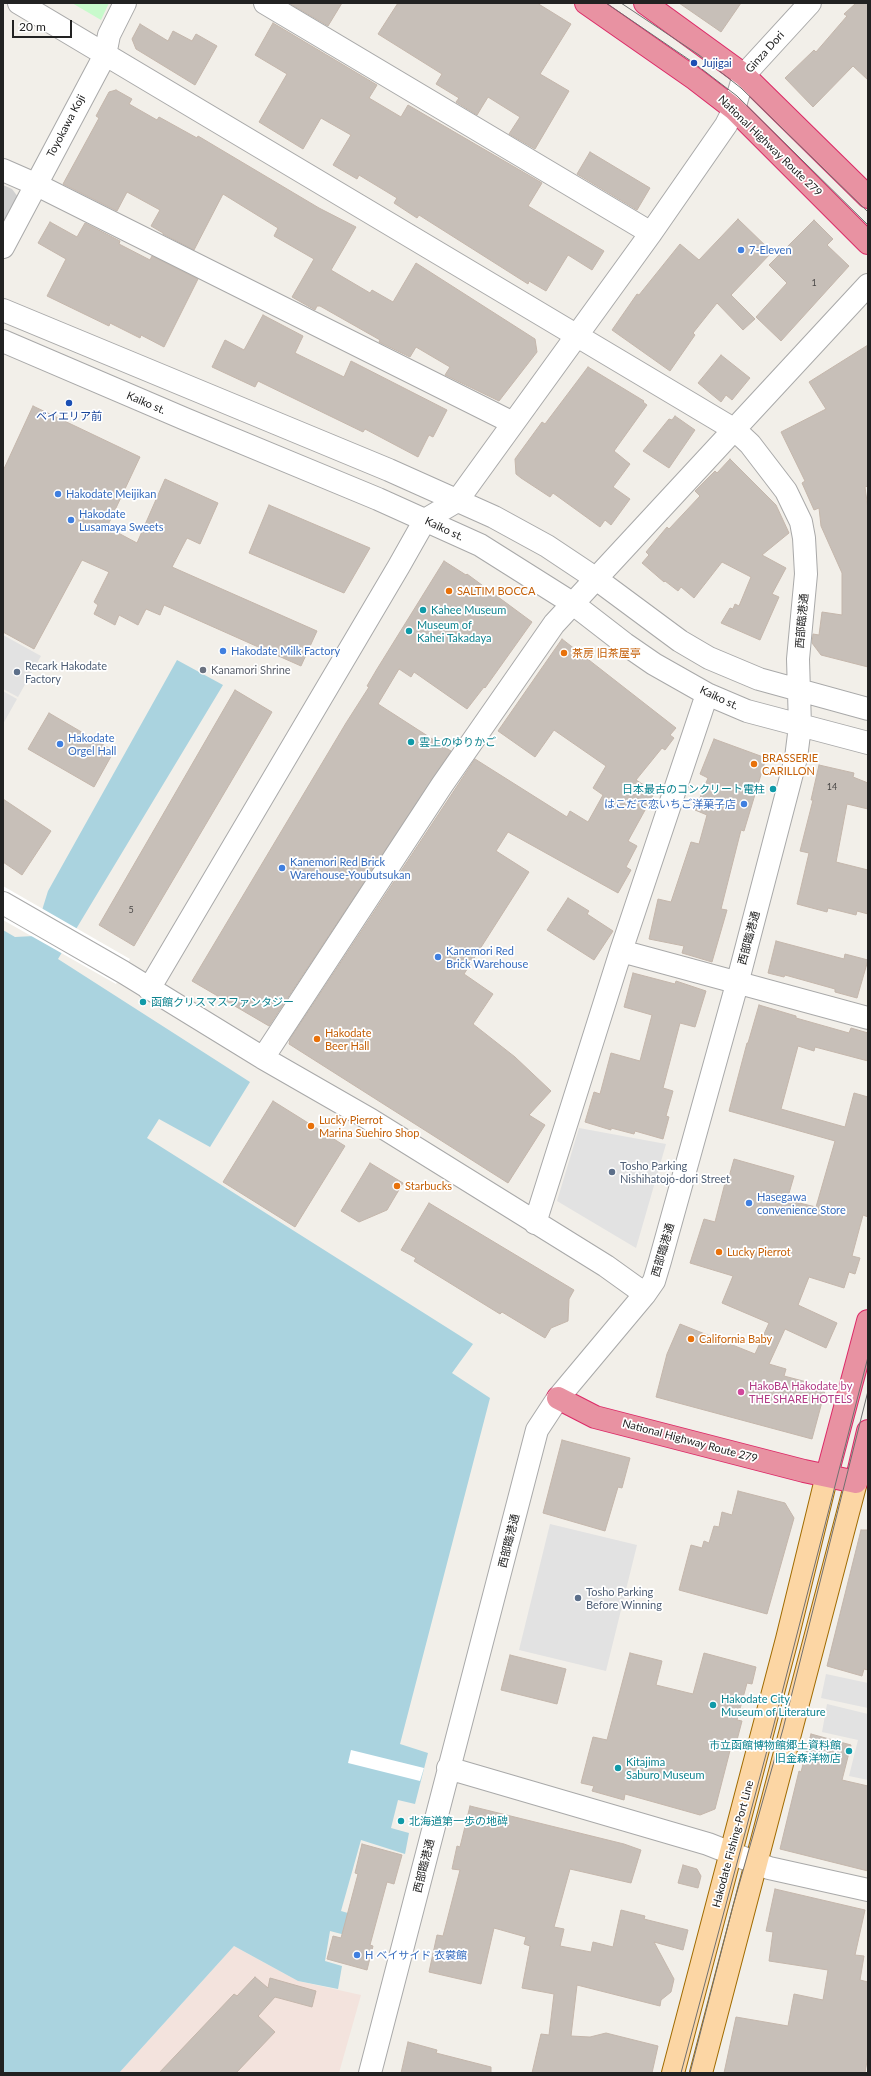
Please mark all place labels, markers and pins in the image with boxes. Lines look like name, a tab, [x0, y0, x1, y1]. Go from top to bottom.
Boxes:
place label: Jujigai	[702, 56, 732, 70]
marker: Jujigai	[689, 58, 699, 68]
place label: 7-Eleven	[749, 243, 792, 257]
marker: 7-Eleven	[736, 245, 746, 255]
marker: ベイエリア前	[64, 398, 74, 408]
place label: ベイエリア前	[36, 409, 102, 423]
place label: Hakodate Meijikan	[66, 487, 156, 501]
marker: Hakodate Meijikan	[53, 489, 63, 499]
place label: Hakodate Lusamaya Sweets	[79, 507, 164, 533]
marker: Hakodate Lusamaya Sweets	[66, 515, 76, 525]
place label: SALTIM BOCCA	[457, 584, 535, 598]
marker: SALTIM BOCCA	[444, 586, 454, 596]
place label: Kahee Museum	[431, 603, 506, 617]
marker: Kahee Museum	[418, 605, 428, 615]
place label: Museum of Kahei Takadaya	[417, 618, 491, 644]
marker: Museum of Kahei Takadaya	[404, 626, 414, 636]
place label: Hakodate Milk Factory	[231, 644, 340, 658]
marker: Hakodate Milk Factory	[218, 646, 228, 656]
place label: 茶房 旧茶屋亭	[572, 646, 641, 660]
marker: 茶房 旧茶屋亭	[559, 648, 569, 658]
place label: Recark Hakodate Factory	[25, 659, 107, 685]
place label: Kanamori Shrine	[211, 663, 291, 677]
marker: Kanamori Shrine	[198, 665, 208, 675]
marker: Recark Hakodate Factory	[12, 667, 22, 677]
place label: Hakodate Orgel Hall	[68, 731, 116, 757]
place label: 雲上のゆりかご	[419, 735, 496, 749]
marker: 雲上のゆりかご	[406, 737, 416, 747]
marker: Hakodate Orgel Hall	[55, 739, 65, 749]
place label: BRASSERIE CARILLON	[762, 751, 818, 777]
marker: BRASSERIE CARILLON	[749, 759, 759, 769]
place label: 日本最古のコンクリート電柱	[622, 782, 765, 796]
marker: 日本最古のコンクリート電柱	[768, 784, 778, 794]
place label: はこだて恋いちご洋菓子店	[604, 797, 736, 811]
marker: はこだて恋いちご洋菓子店	[739, 799, 749, 809]
place label: Kanemori Red Brick Warehouse-Youbutsukan	[290, 855, 411, 881]
marker: Kanemori Red Brick Warehouse-Youbutsukan	[277, 863, 287, 873]
place label: Kanemori Red Brick Warehouse	[446, 944, 528, 970]
marker: Kanemori Red Brick Warehouse	[433, 952, 443, 962]
place label: 函館クリスマスファンタジー	[151, 995, 294, 1009]
marker: 函館クリスマスファンタジー	[138, 997, 148, 1007]
place label: Hakodate Beer Hall	[325, 1026, 371, 1052]
marker: Hakodate Beer Hall	[312, 1034, 322, 1044]
place label: Lucky Pierrot Marina Suehiro Shop	[319, 1113, 419, 1139]
marker: Lucky Pierrot Marina Suehiro Shop	[306, 1121, 316, 1131]
place label: Tosho Parking Nishihatojo-dori Street	[620, 1159, 730, 1185]
marker: Tosho Parking Nishihatojo-dori Street	[607, 1167, 617, 1177]
place label: Starbucks	[405, 1179, 452, 1193]
marker: Starbucks	[392, 1181, 402, 1191]
place label: Hasegawa convenience Store	[757, 1190, 846, 1216]
marker: Hasegawa convenience Store	[744, 1198, 754, 1208]
place label: Lucky Pierrot	[727, 1245, 791, 1259]
marker: Lucky Pierrot	[714, 1247, 724, 1257]
place label: California Baby	[699, 1332, 772, 1346]
marker: California Baby	[686, 1334, 696, 1344]
place label: HakoBA Hakodate by THE SHARE HOTELS	[749, 1379, 852, 1405]
marker: HakoBA Hakodate by THE SHARE HOTELS	[736, 1387, 746, 1397]
place label: Tosho Parking Before Winning	[586, 1585, 662, 1611]
marker: Tosho Parking Before Winning	[573, 1593, 583, 1603]
place label: Hakodate City Museum of Literature	[721, 1692, 826, 1718]
marker: Hakodate City Museum of Literature	[708, 1700, 718, 1710]
place label: 市立函館博物館郷土資料館 旧金森洋物店	[709, 1738, 841, 1764]
marker: 市立函館博物館郷土資料館 旧金森洋物店	[844, 1746, 854, 1756]
place label: Kitajima Saburo Museum	[626, 1755, 704, 1781]
marker: Kitajima Saburo Museum	[613, 1763, 623, 1773]
place label: 北海道第一歩の地碑	[409, 1814, 508, 1828]
marker: 北海道第一歩の地碑	[396, 1816, 406, 1826]
place label: H ベイサイド 衣裳館	[365, 1948, 467, 1962]
marker: H ベイサイド 衣裳館	[352, 1950, 362, 1960]

